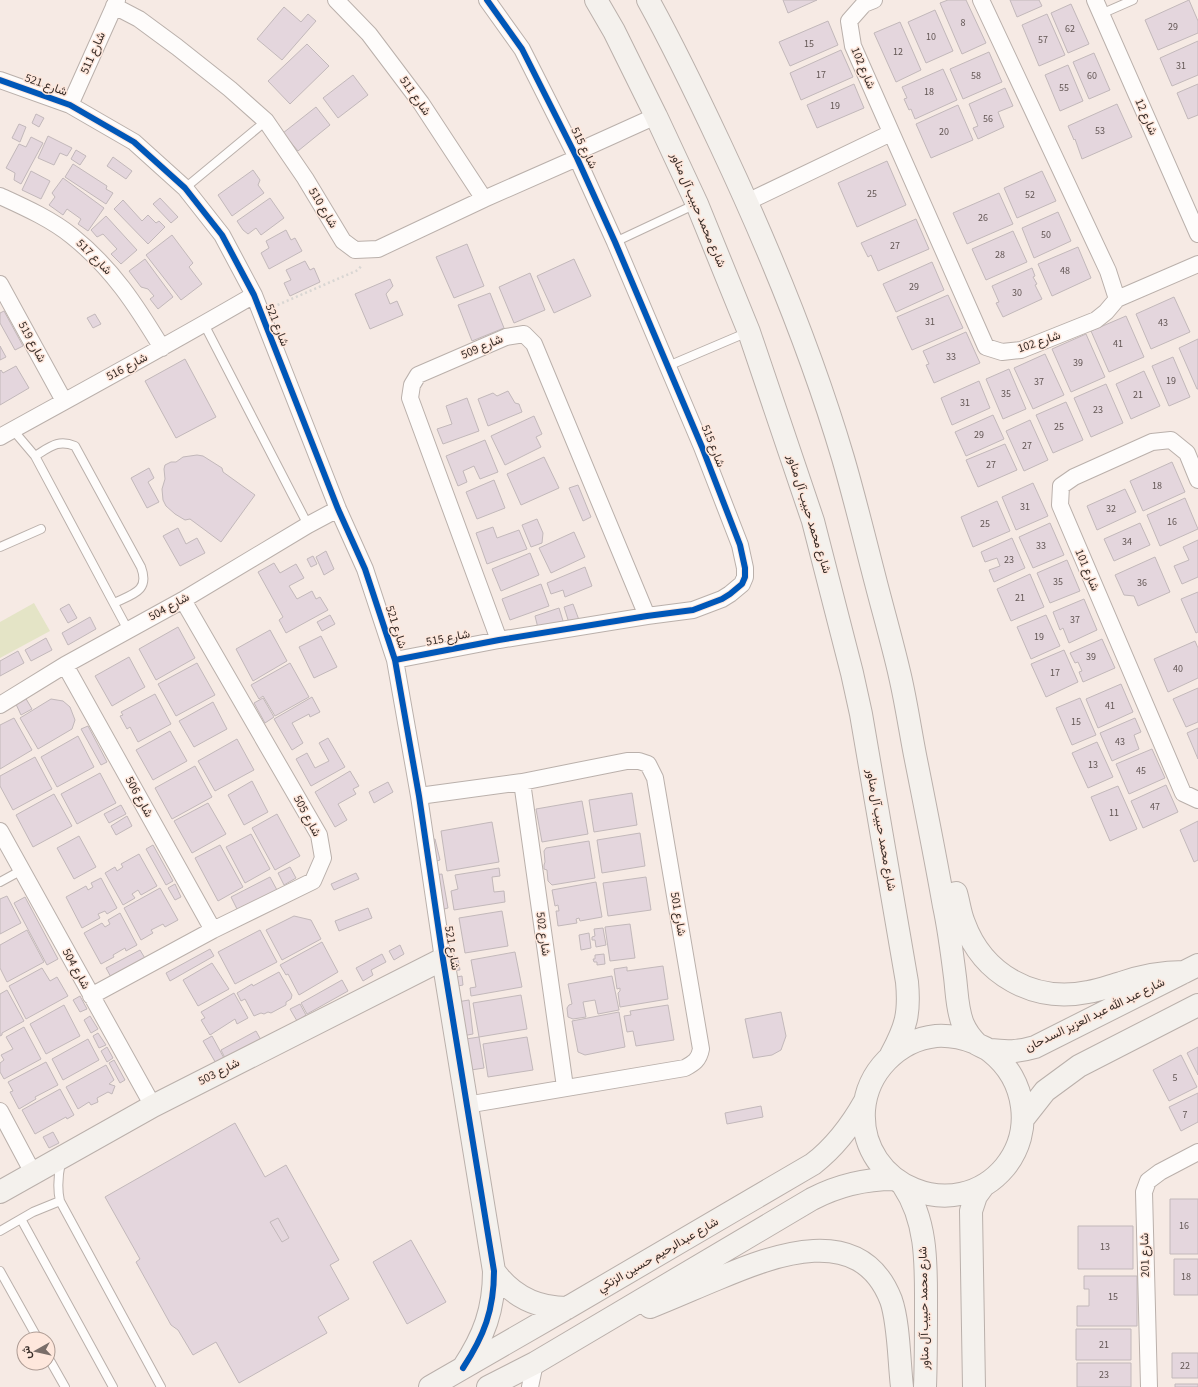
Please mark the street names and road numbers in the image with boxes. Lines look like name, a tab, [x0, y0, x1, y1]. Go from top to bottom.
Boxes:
street label: شارع 511	[76, 29, 110, 77]
street label: شارع 102	[846, 44, 880, 92]
street label: شارع 521	[22, 69, 70, 101]
street label: شارع 511	[395, 73, 435, 119]
street label: شارع 12	[1130, 96, 1162, 138]
street label: شارع 515	[567, 124, 601, 172]
street label: شارع محمد حبيب آل مناور	[666, 149, 730, 270]
street label: شارع 510	[304, 185, 342, 231]
street label: شارع 517	[72, 235, 116, 279]
street label: شارع 521	[261, 301, 293, 349]
street label: شارع 519	[14, 318, 50, 366]
street label: شارع 102	[1015, 327, 1063, 357]
street label: شارع 509	[458, 330, 506, 364]
street label: شارع 516	[103, 349, 151, 385]
street label: شارع 515	[697, 422, 729, 470]
street label: شارع محمد حبيب آل مناور	[783, 451, 835, 576]
street label: شارع 101	[1070, 546, 1104, 594]
street label: شارع 504	[145, 589, 193, 625]
street label: شارع 521	[381, 603, 411, 651]
street label: شارع 515	[425, 625, 471, 651]
street label: شارع محمد حبيب آل مناور	[862, 767, 900, 892]
street label: شارع 506	[121, 773, 157, 821]
street label: شارع 505	[289, 792, 325, 840]
street label: شارع 501	[666, 891, 690, 937]
street label: شارع 502	[531, 911, 555, 957]
street label: شارع 521	[440, 925, 464, 971]
street label: شارع 504	[58, 945, 94, 993]
street label: شارع عبد الله عبد العزيز السدحان	[1022, 974, 1168, 1056]
street label: شارع 503	[195, 1054, 243, 1090]
street label: شارع عبدالرحيم حسين الزنكي	[594, 1213, 722, 1297]
street label: شارع 201	[1136, 1233, 1154, 1277]
street label: شارع محمد حبيب آل مناور	[914, 1246, 934, 1371]

